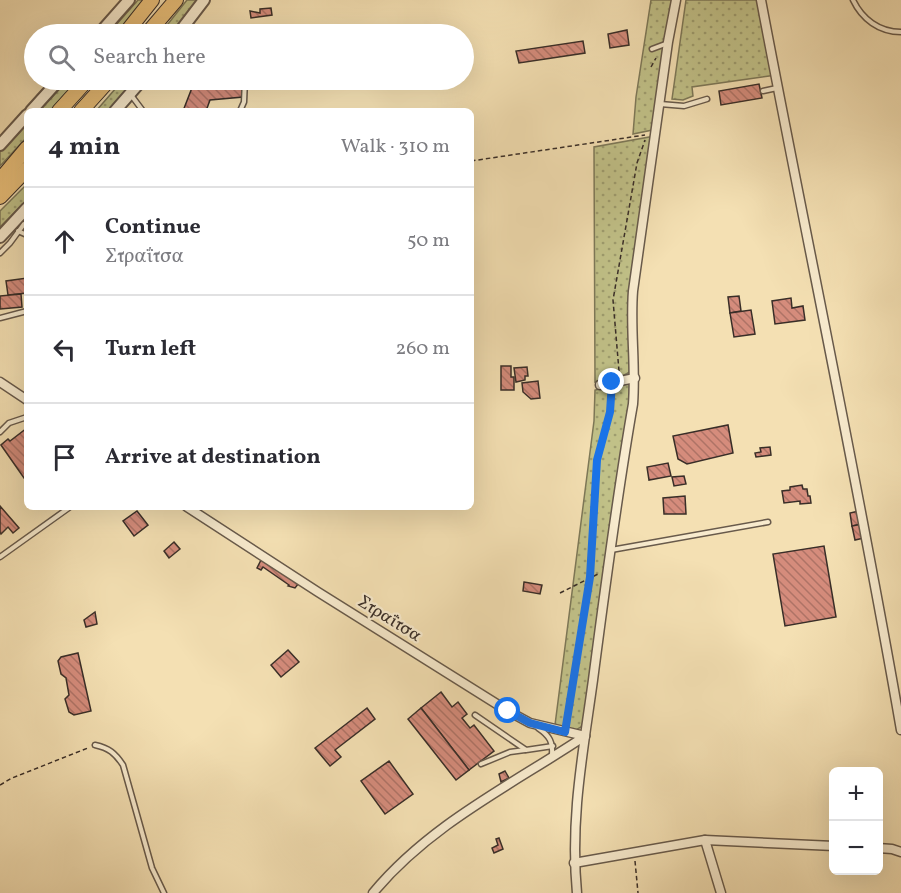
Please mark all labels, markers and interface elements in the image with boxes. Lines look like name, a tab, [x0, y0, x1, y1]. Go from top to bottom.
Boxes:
search box	[24, 24, 474, 90]
icon: search	[45, 41, 78, 74]
text: Search here	[93, 42, 206, 73]
text: 4 min	[48, 129, 120, 165]
text: Walk · 310 m	[341, 133, 450, 161]
text: Continue	[105, 212, 201, 243]
icon: ahead	[48, 225, 81, 258]
text: 50 m	[407, 227, 450, 255]
text: Στραΐτσα	[105, 243, 184, 271]
icon: left	[48, 333, 81, 366]
text: Turn left	[105, 334, 196, 365]
text: 260 m	[395, 335, 450, 363]
route end	[598, 368, 624, 394]
icon: arrive	[48, 441, 81, 474]
text: Arrive at destination	[105, 442, 321, 473]
street label: Στραΐτσα	[353, 590, 426, 649]
route start	[494, 697, 520, 723]
map controls	[829, 767, 883, 875]
button: +	[829, 767, 883, 821]
button: −	[829, 821, 883, 875]

